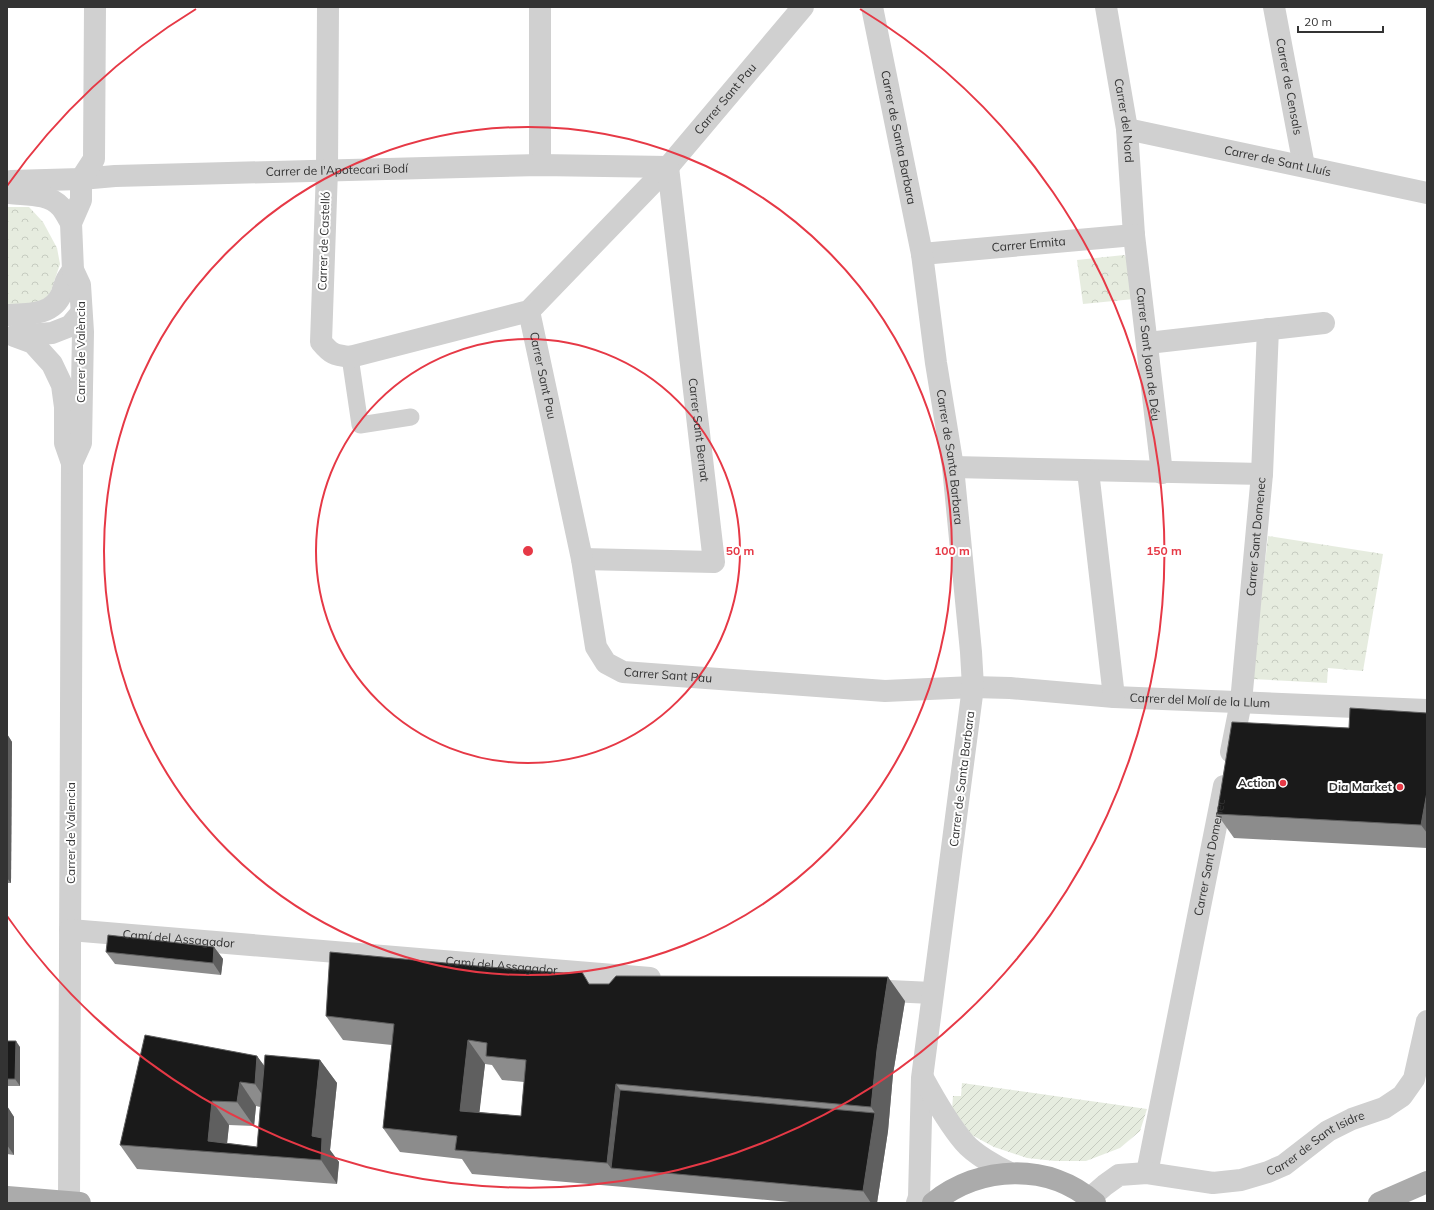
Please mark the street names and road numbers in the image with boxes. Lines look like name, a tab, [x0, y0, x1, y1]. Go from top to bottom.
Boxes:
street label: Carrer de Censals	[1273, 37, 1306, 136]
street label: Carrer Sant Pau	[691, 60, 759, 137]
street label: Carrer de Santa Barbara	[878, 69, 920, 206]
street label: Carrer del Nord	[1111, 77, 1137, 163]
street label: Carrer de Sant Lluís	[1223, 142, 1333, 179]
street label: Carrer de l'Apotecari Bodí	[265, 160, 409, 179]
street label: Carrer de Castelló	[314, 191, 333, 291]
street label: Carrer Ermita	[991, 233, 1066, 255]
street label: Carrer Sant Joan de Déu	[1133, 286, 1164, 422]
street label: Carrer de València	[73, 301, 88, 403]
street label: Carrer Sant Pau	[527, 331, 560, 420]
street label: Carrer Sant Bernat	[686, 377, 713, 483]
street label: Carrer de Santa Barbara	[933, 388, 967, 525]
street label: Carrer Sant Domenec	[1243, 476, 1269, 597]
street label: Carrer Sant Pau	[623, 664, 713, 685]
street label: Carrer del Molí de la Llum	[1129, 690, 1271, 710]
street label: Carrer de Santa Barbara	[946, 710, 977, 848]
street label: Carrer de Valencia	[63, 782, 78, 884]
street label: Carrer Sant Domenec	[1190, 797, 1228, 917]
street label: Camí del Assagador	[122, 926, 236, 951]
street label: Camí del Assagador	[445, 953, 559, 977]
street label: Carrer de Sant Isidre	[1264, 1107, 1366, 1179]

